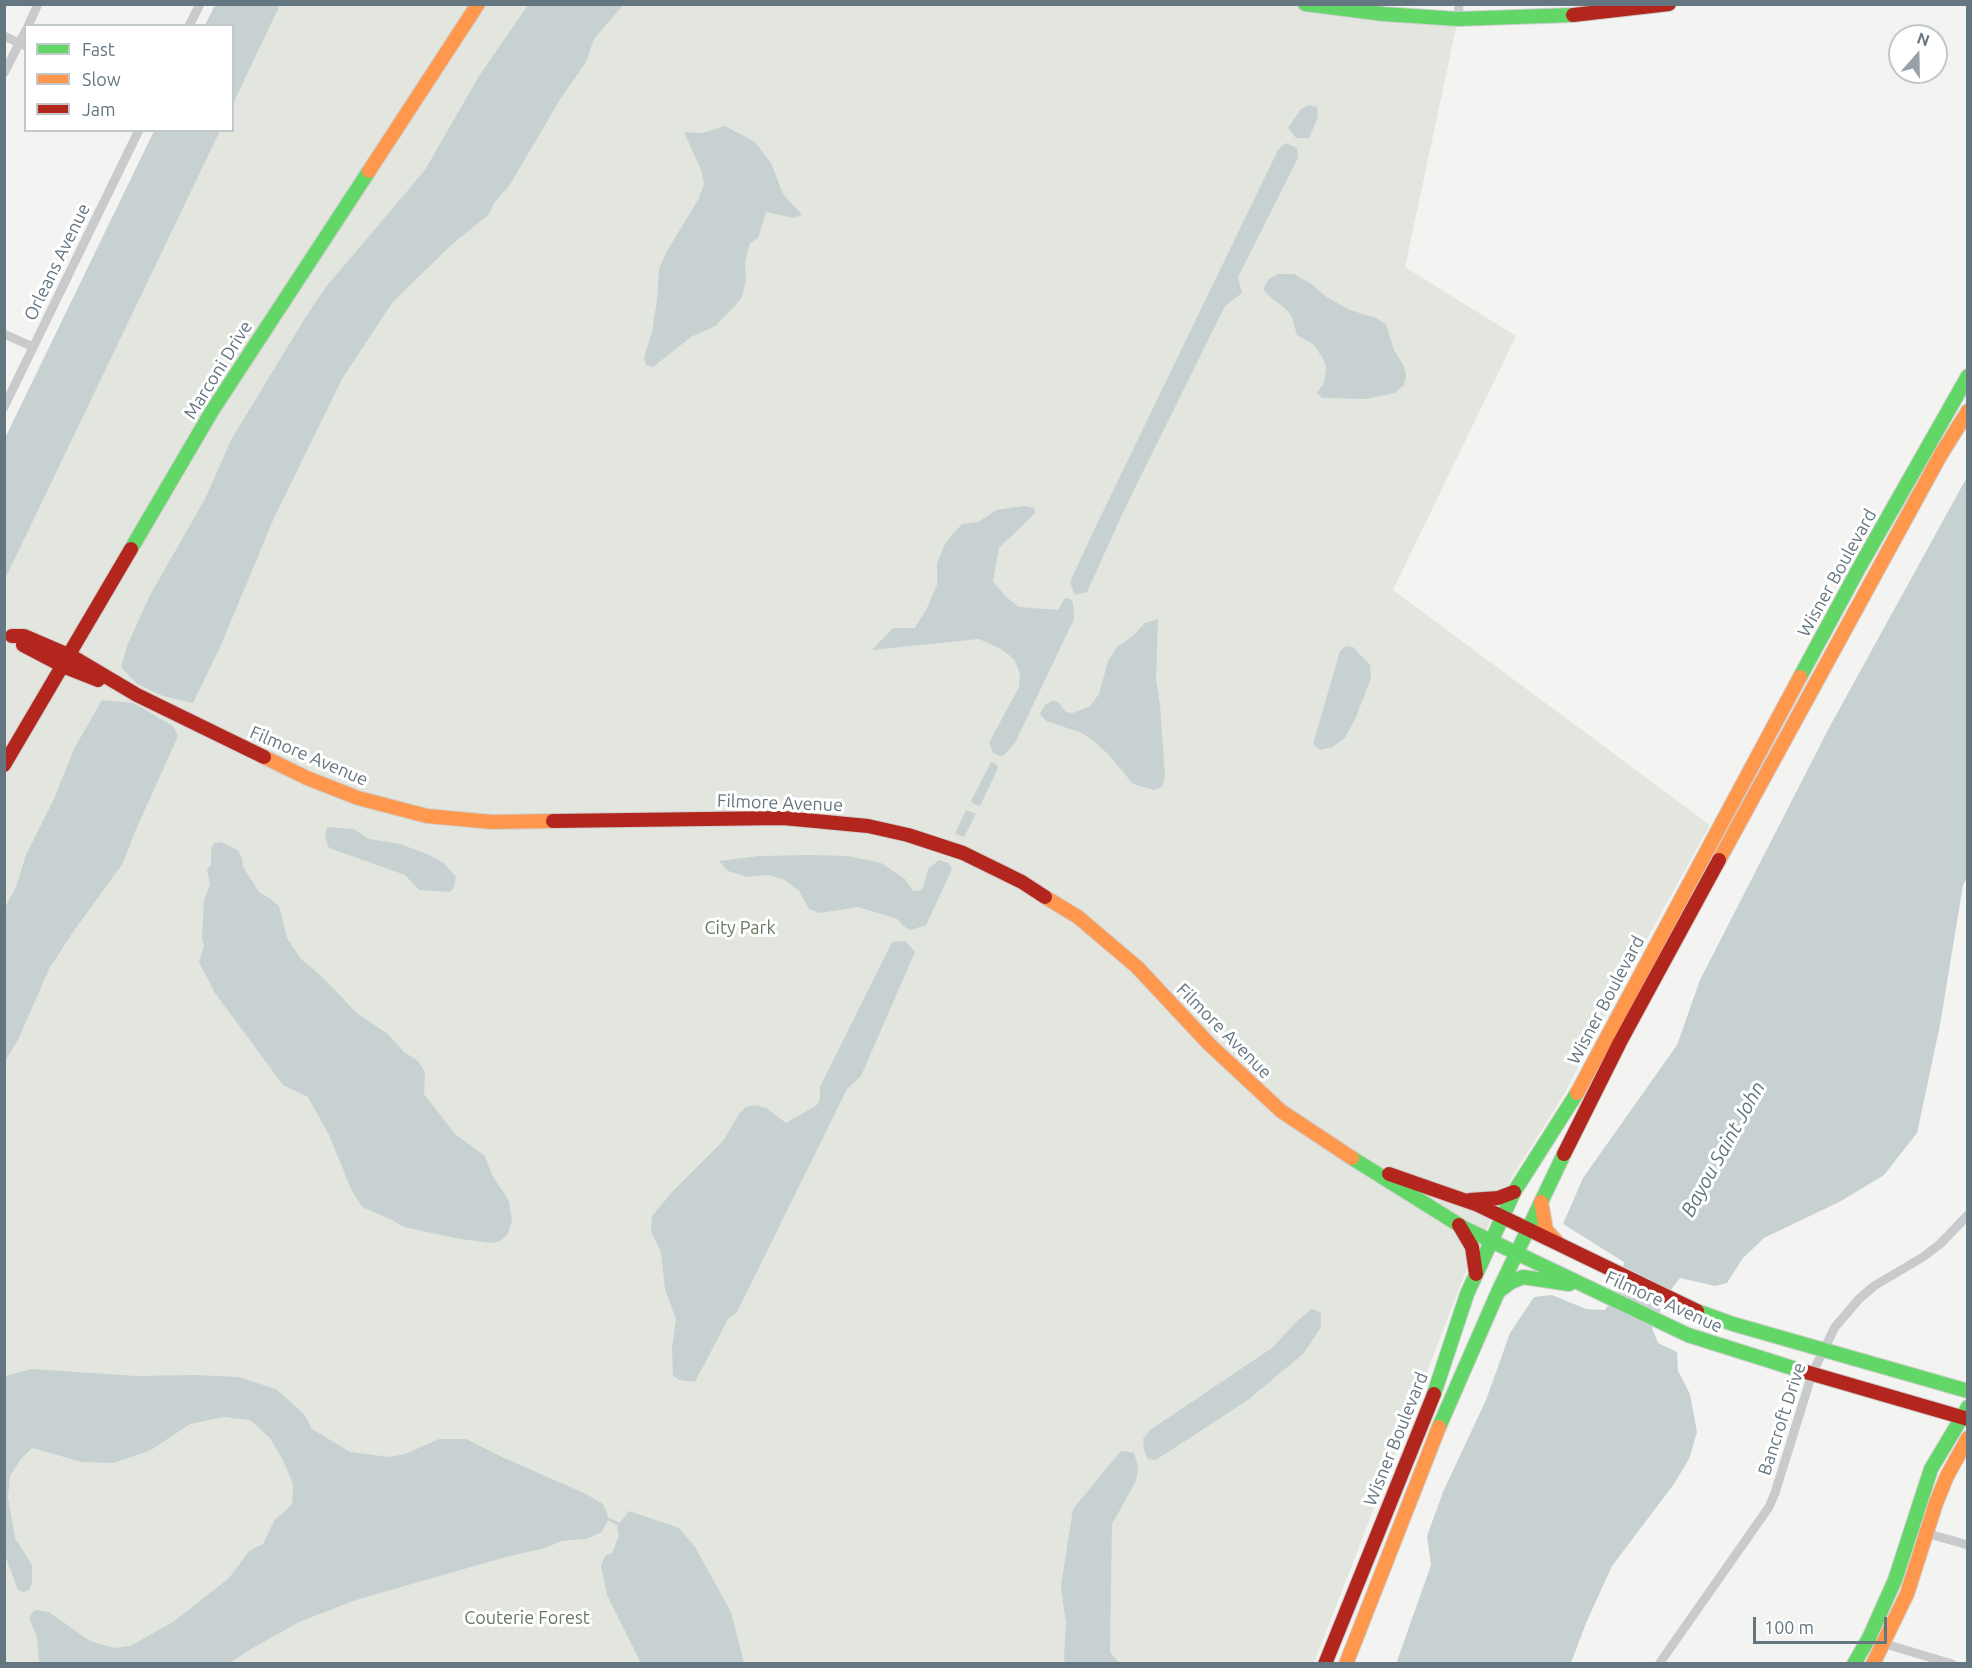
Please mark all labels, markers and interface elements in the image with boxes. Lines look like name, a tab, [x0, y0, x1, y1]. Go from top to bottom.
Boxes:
legend	[24, 24, 234, 132]
north arrow	[1888, 24, 1948, 84]
text: N	[1915, 28, 1932, 49]
text: Fast	[82, 39, 115, 59]
text: Slow	[82, 69, 121, 89]
text: Jam	[82, 99, 116, 119]
street label: Orleans Avenue	[19, 200, 95, 324]
street label: Marconi Drive	[179, 317, 257, 423]
street label: Wisner Boulevard	[1793, 505, 1881, 641]
street label: Filmore Avenue	[247, 721, 371, 791]
street label: Filmore Avenue	[717, 790, 843, 816]
park label: City Park	[704, 917, 776, 939]
street label: Wisner Boulevard	[1563, 932, 1649, 1068]
street label: Filmore Avenue	[1172, 979, 1276, 1083]
water label: Bayou Saint John	[1676, 1077, 1770, 1221]
street label: Filmore Avenue	[1602, 1266, 1726, 1338]
street label: Bancroft Drive	[1754, 1360, 1810, 1478]
street label: Wisner Boulevard	[1359, 1369, 1433, 1509]
scale bar	[1756, 1605, 1890, 1643]
park label: Couterie Forest	[464, 1607, 590, 1629]
text: 100 m	[1764, 1617, 1814, 1637]

